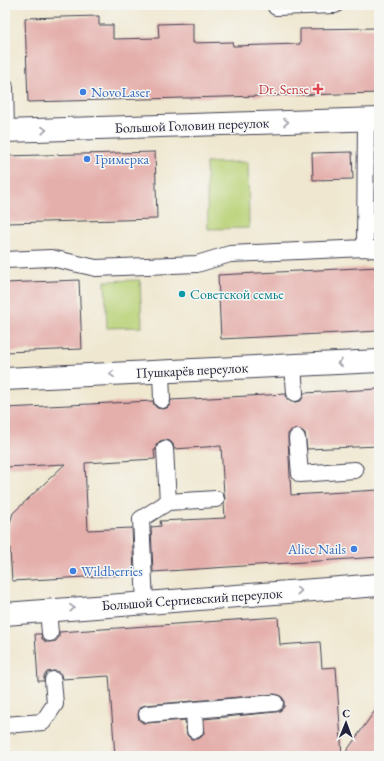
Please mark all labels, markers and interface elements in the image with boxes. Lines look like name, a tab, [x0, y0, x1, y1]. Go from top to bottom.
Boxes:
place label: Dr. Sense	[258, 80, 310, 98]
place label: NovoLaser	[91, 83, 150, 101]
marker: Dr. Sense	[312, 83, 324, 95]
marker: NovoLaser	[78, 87, 88, 97]
street label: Большой Головин переулок	[114, 113, 270, 137]
one-way arrow	[283, 117, 289, 126]
one-way arrow	[41, 125, 47, 134]
place label: Гримерка	[95, 150, 149, 168]
marker: Гримерка	[82, 154, 92, 164]
place label: Советской семье	[190, 285, 284, 303]
marker: Советской семье	[177, 289, 187, 299]
street label: Пушкарёв переулок	[135, 358, 249, 382]
one-way arrow	[337, 359, 343, 368]
one-way arrow	[109, 370, 115, 379]
place label: Alice Nails	[287, 540, 346, 558]
marker: Alice Nails	[349, 544, 359, 554]
place label: Wildberries	[81, 562, 143, 580]
marker: Wildberries	[68, 566, 78, 576]
street label: Большой Сергиевский переулок	[101, 584, 283, 614]
one-way arrow	[296, 587, 302, 596]
one-way arrow	[69, 604, 75, 613]
north arrow	[326, 703, 366, 743]
text: С	[342, 706, 350, 720]

